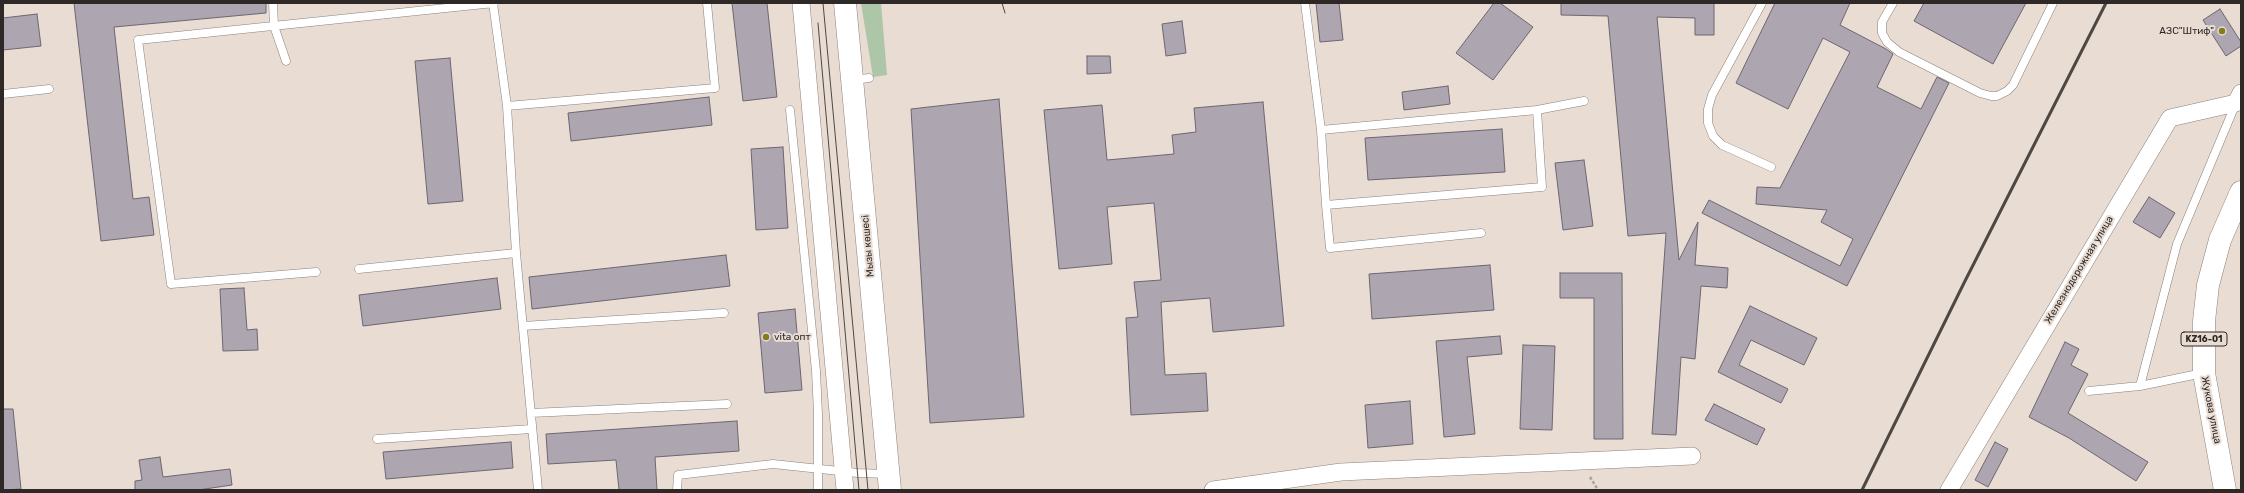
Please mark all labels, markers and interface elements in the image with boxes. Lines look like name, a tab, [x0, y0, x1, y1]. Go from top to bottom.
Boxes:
place label: АЗС"Штиф"	[2159, 25, 2214, 37]
marker: АЗС"Штиф"	[2217, 26, 2227, 36]
street label: Железнодорожная улица	[2042, 214, 2116, 326]
street label: Мызы көшесі	[859, 215, 877, 277]
place label: vita опт	[774, 331, 811, 343]
marker: vita опт	[761, 332, 771, 342]
road number: KZ16-01	[2181, 332, 2227, 346]
street label: Жукова улица	[2199, 375, 2223, 445]

